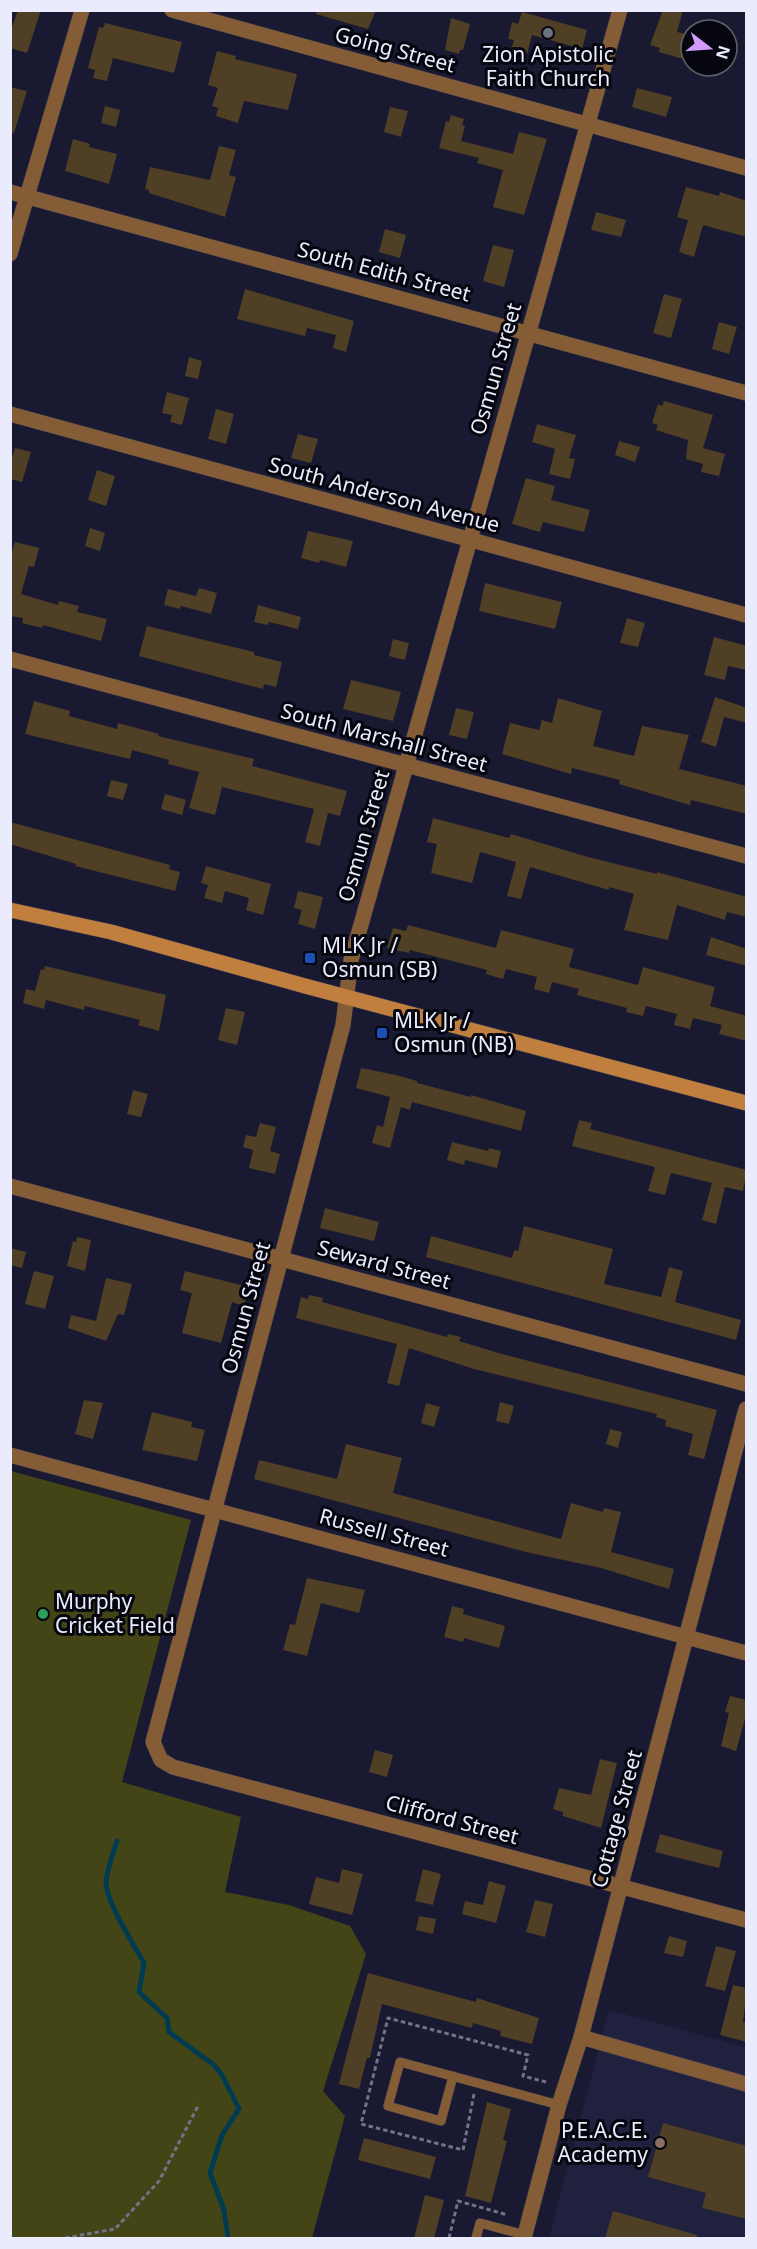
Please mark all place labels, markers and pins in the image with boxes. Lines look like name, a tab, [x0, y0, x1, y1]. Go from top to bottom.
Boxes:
marker: Zion Apistolic Faith Church	[541, 26, 555, 40]
place label: Zion Apistolic Faith Church	[482, 40, 614, 92]
place label: MLK Jr / Osmun (SB)	[322, 931, 437, 983]
marker: MLK Jr / Osmun (SB)	[303, 951, 317, 965]
place label: MLK Jr / Osmun (NB)	[394, 1006, 514, 1058]
marker: MLK Jr / Osmun (NB)	[375, 1026, 389, 1040]
place label: Murphy Cricket Field	[55, 1587, 175, 1639]
marker: Murphy Cricket Field	[36, 1607, 50, 1621]
place label: P.E.A.C.E. Academy	[558, 2116, 648, 2168]
marker: P.E.A.C.E. Academy	[653, 2136, 667, 2150]

